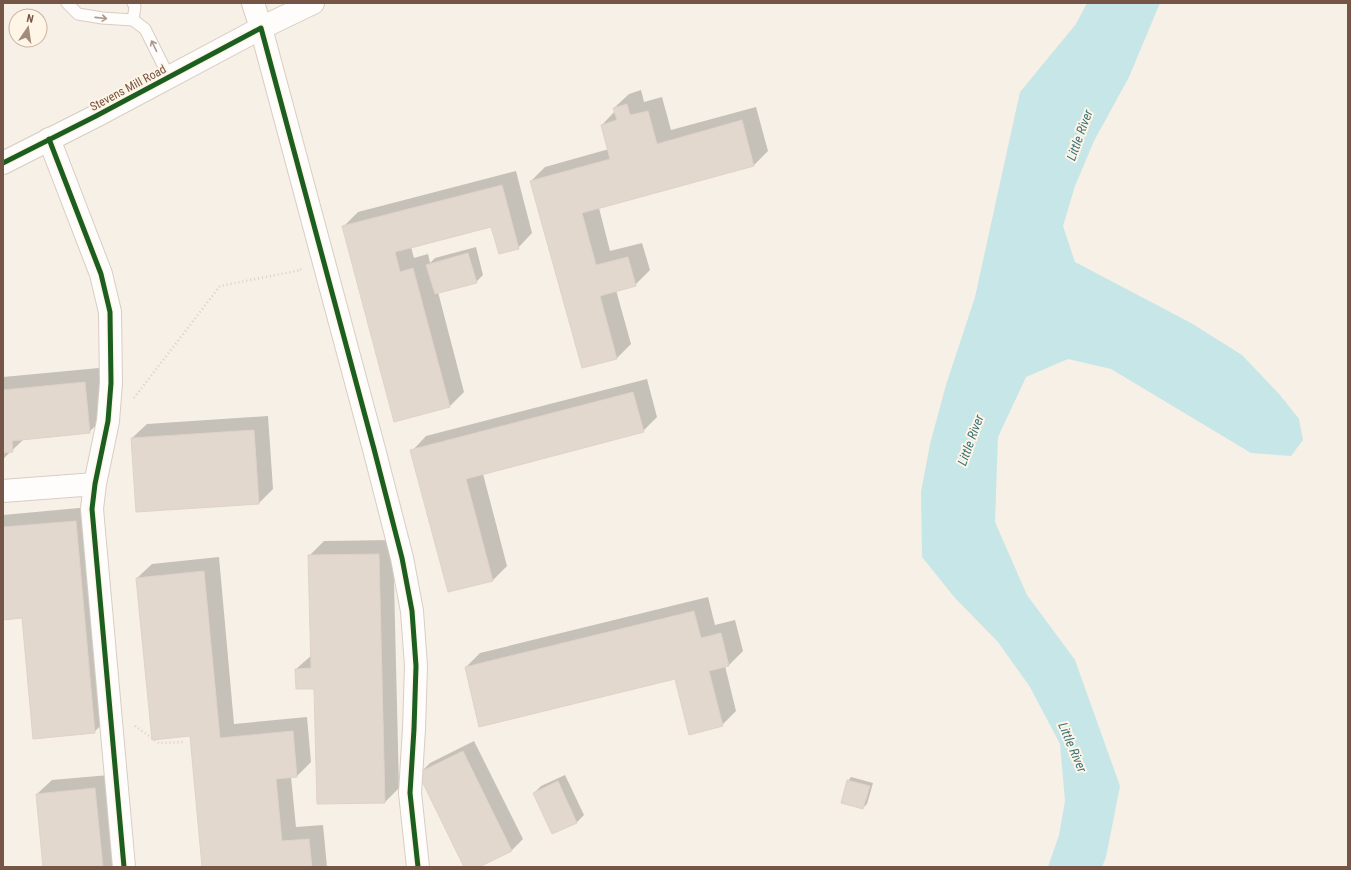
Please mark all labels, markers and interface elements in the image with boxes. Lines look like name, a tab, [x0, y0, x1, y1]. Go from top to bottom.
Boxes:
north arrow	[8, 8, 48, 48]
text: N	[25, 12, 35, 26]
one-way arrow	[94, 14, 107, 21]
one-way arrow	[150, 41, 157, 53]
street label: Stevens Mill Road	[88, 62, 169, 114]
water label: Little River	[1063, 107, 1096, 163]
water label: Little River	[954, 412, 987, 468]
water label: Little River	[1055, 720, 1090, 775]

